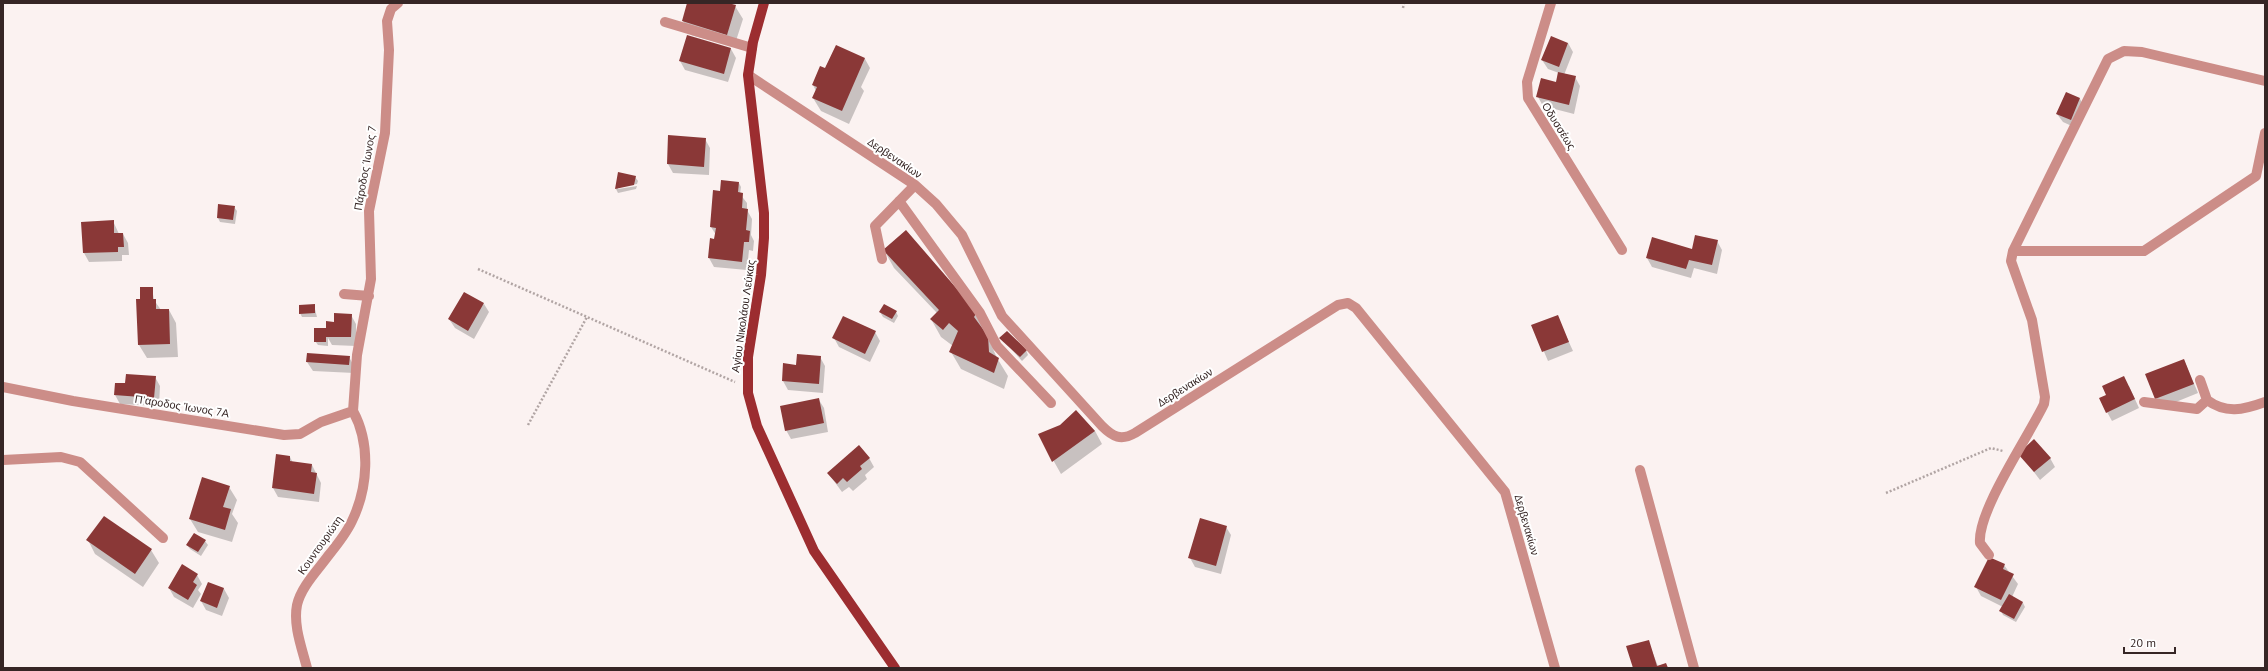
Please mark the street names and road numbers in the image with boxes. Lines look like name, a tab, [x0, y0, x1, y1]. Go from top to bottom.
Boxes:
street label: Οδυσσέως	[1539, 100, 1579, 152]
street label: Πάροδος Ίωνος 7	[351, 125, 379, 211]
street label: Δερβενακίων	[865, 135, 925, 182]
street label: Αγίου Νικολάου Λεύκας	[728, 259, 758, 373]
street label: Δερβενακίων	[1155, 364, 1216, 410]
street label: Π'αροδος Ίωνος 7Α	[134, 392, 231, 420]
street label: Δερβενακίων	[1512, 493, 1542, 557]
street label: Κουντουριώτη	[295, 513, 345, 577]

